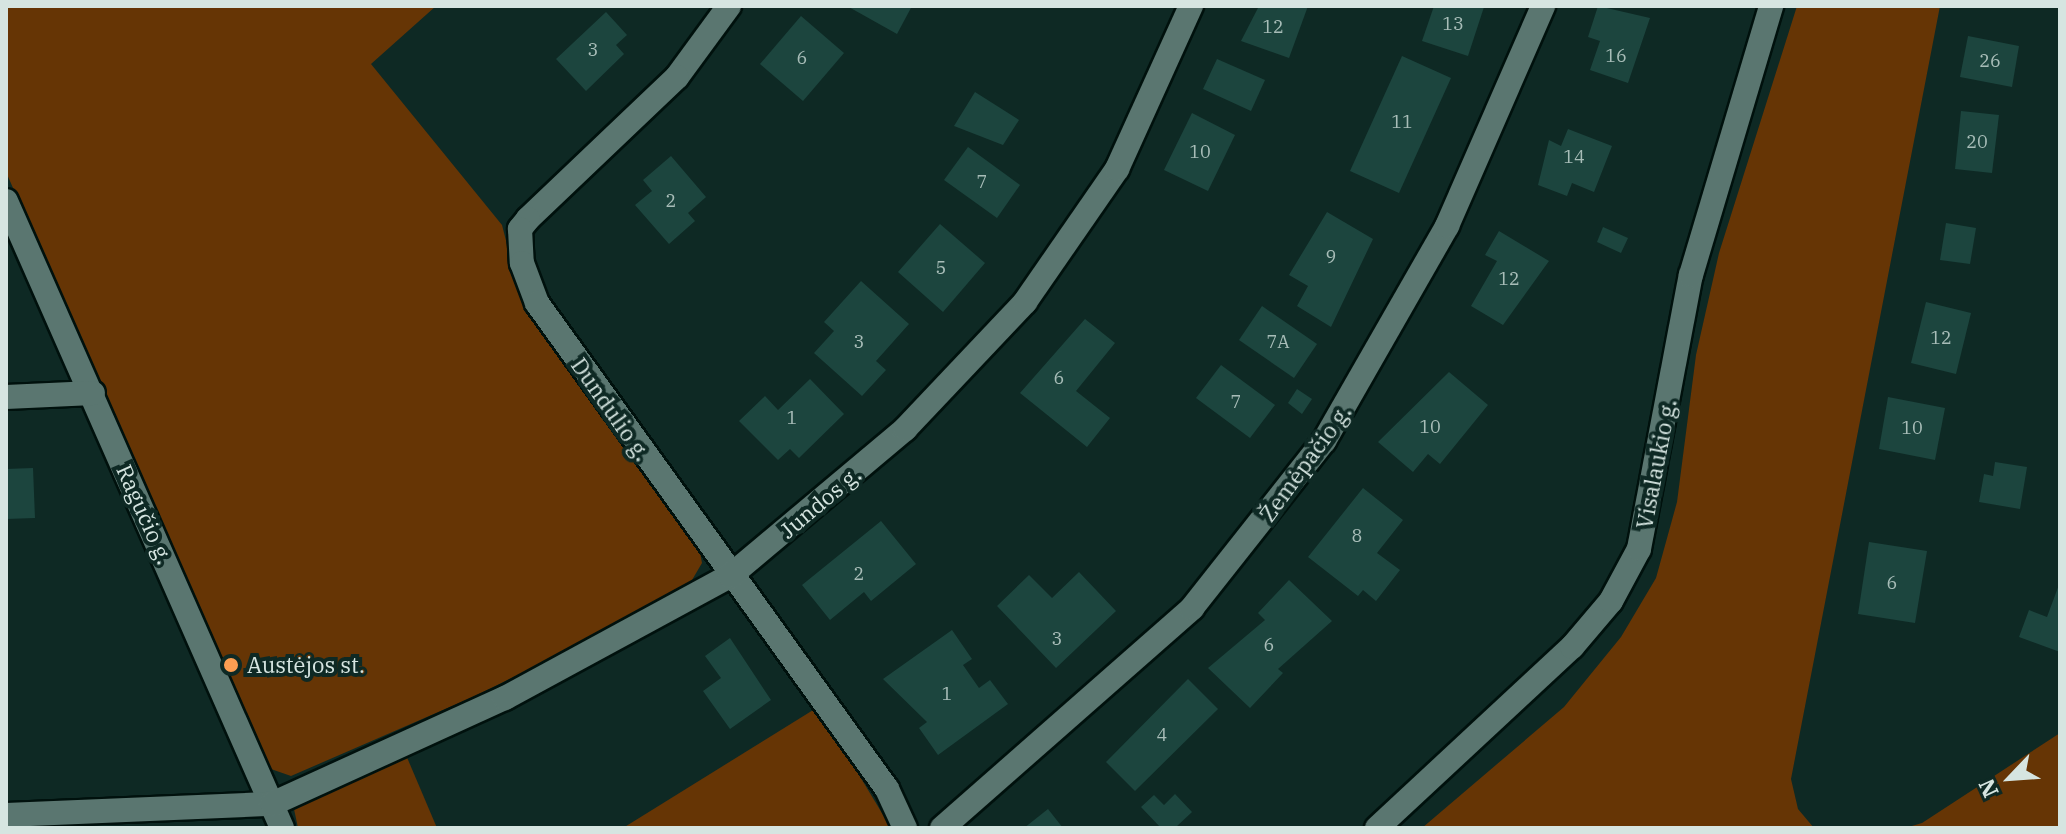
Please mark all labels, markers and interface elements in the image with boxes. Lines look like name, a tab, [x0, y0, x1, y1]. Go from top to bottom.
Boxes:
house number: 13	[1442, 13, 1464, 35]
house number: 12	[1262, 16, 1284, 38]
house number: 3	[588, 39, 598, 61]
house number: 16	[1605, 45, 1627, 67]
house number: 6	[797, 47, 807, 69]
house number: 26	[1979, 50, 2001, 72]
house number: 11	[1391, 111, 1413, 133]
house number: 20	[1966, 131, 1988, 153]
house number: 10	[1189, 141, 1211, 163]
house number: 14	[1563, 146, 1585, 168]
house number: 7	[977, 171, 987, 193]
house number: 2	[666, 190, 676, 212]
house number: 9	[1326, 246, 1336, 268]
house number: 5	[936, 257, 946, 279]
house number: 12	[1498, 268, 1520, 290]
house number: 12	[1930, 327, 1952, 349]
house number: 3	[854, 331, 864, 353]
house number: 7A	[1266, 331, 1290, 353]
street label: Dundulio g.	[566, 353, 656, 465]
house number: 6	[1054, 367, 1064, 389]
house number: 7	[1231, 391, 1241, 413]
street label: Visalaukio g.	[1631, 397, 1681, 531]
street label: Žemėpačio g.	[1254, 399, 1356, 527]
house number: 1	[787, 407, 797, 429]
house number: 10	[1419, 416, 1441, 438]
house number: 10	[1901, 417, 1923, 439]
street label: Ragučio g.	[111, 460, 179, 568]
street label: Jundos g.	[774, 461, 866, 543]
house number: 8	[1352, 525, 1362, 547]
house number: 2	[854, 563, 864, 585]
house number: 6	[1887, 572, 1897, 594]
house number: 3	[1052, 628, 1062, 650]
house number: 6	[1264, 634, 1274, 656]
place label: Austėjos st.	[247, 652, 365, 678]
marker: Austėjos st.	[222, 656, 240, 674]
house number: 1	[942, 683, 952, 705]
house number: 4	[1157, 724, 1167, 746]
north arrow	[1970, 738, 2050, 818]
text: N	[1971, 774, 2005, 802]

